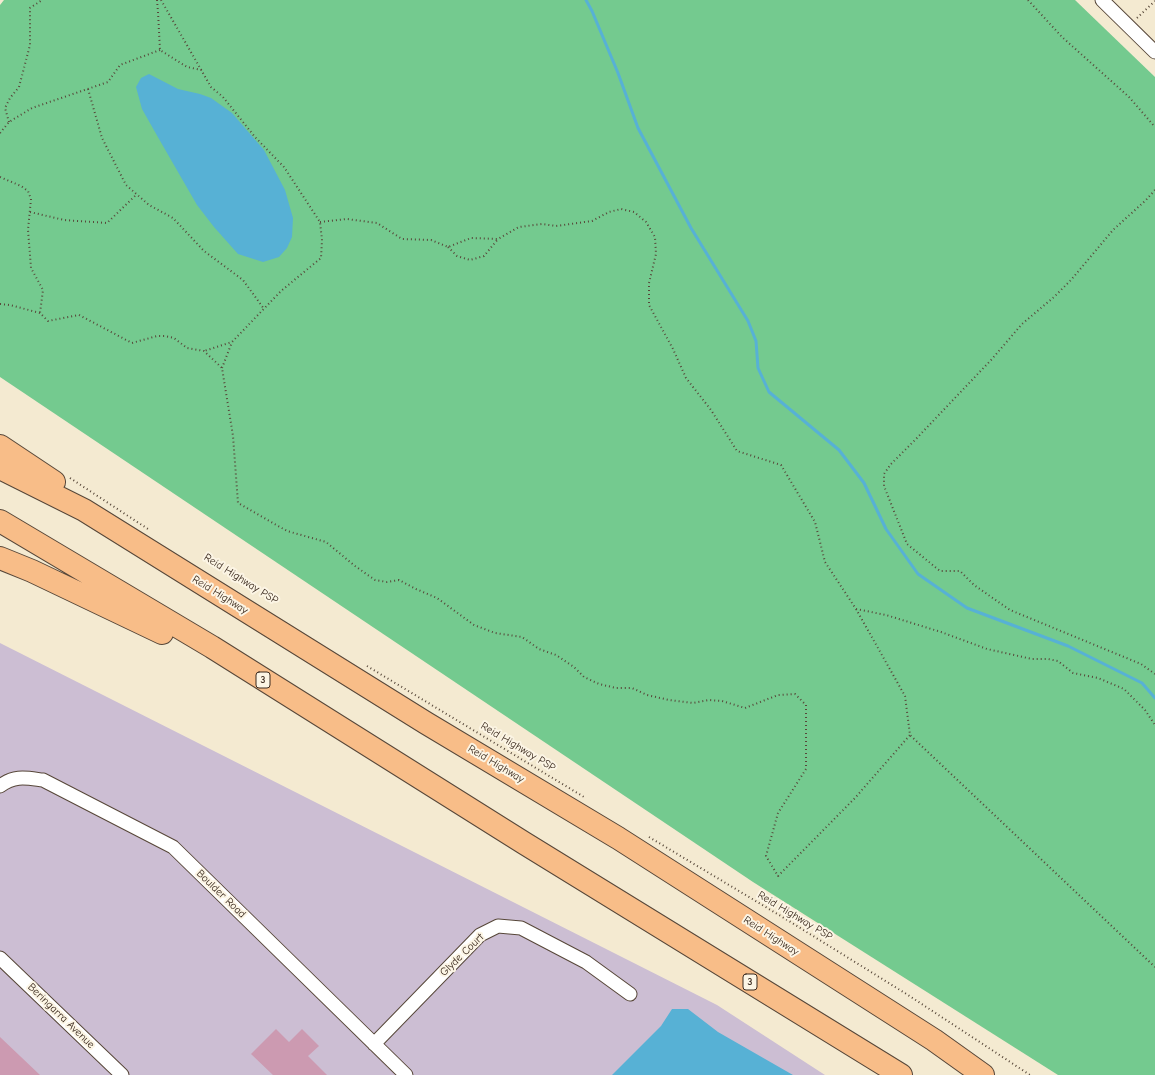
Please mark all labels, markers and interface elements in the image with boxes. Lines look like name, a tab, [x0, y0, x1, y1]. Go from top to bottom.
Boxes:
street label: Reid Highway PSP	[201, 551, 281, 607]
street label: Reid Highway	[190, 573, 250, 617]
road number: 3	[256, 672, 270, 688]
street label: Reid Highway PSP	[478, 719, 558, 775]
street label: Reid Highway	[466, 742, 526, 786]
street label: Boulder Road	[193, 867, 249, 921]
street label: Reid Highway PSP	[755, 888, 835, 944]
street label: Reid Highway	[741, 913, 801, 959]
street label: Glyde Court	[437, 931, 487, 979]
road number: 3	[743, 974, 757, 990]
street label: Beringarra Avenue	[25, 981, 97, 1051]

